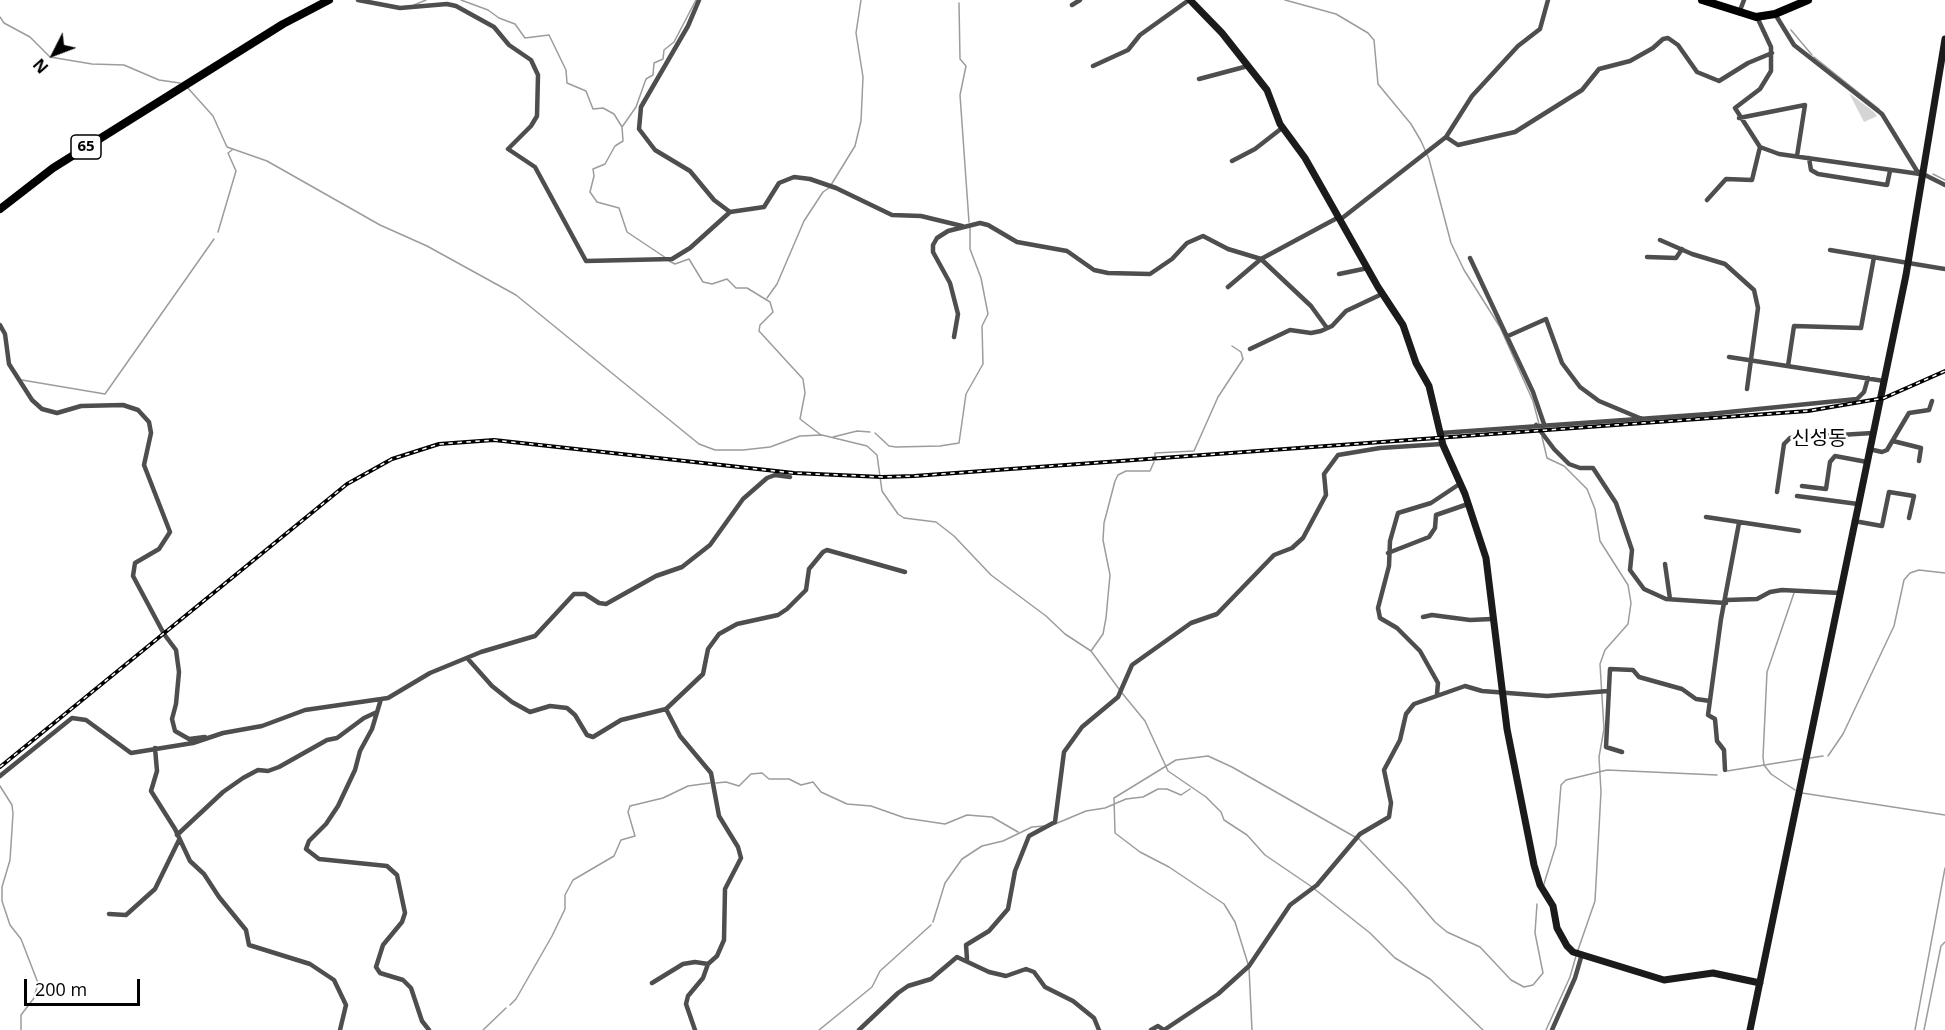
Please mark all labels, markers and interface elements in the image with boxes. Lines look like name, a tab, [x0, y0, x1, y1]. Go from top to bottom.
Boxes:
north arrow	[24, 24, 84, 84]
text: N	[28, 54, 53, 78]
road number: 65	[71, 135, 101, 159]
district label: 신성동	[1791, 427, 1847, 451]
scale bar	[27, 967, 142, 1005]
text: 200 m	[35, 977, 87, 1001]

